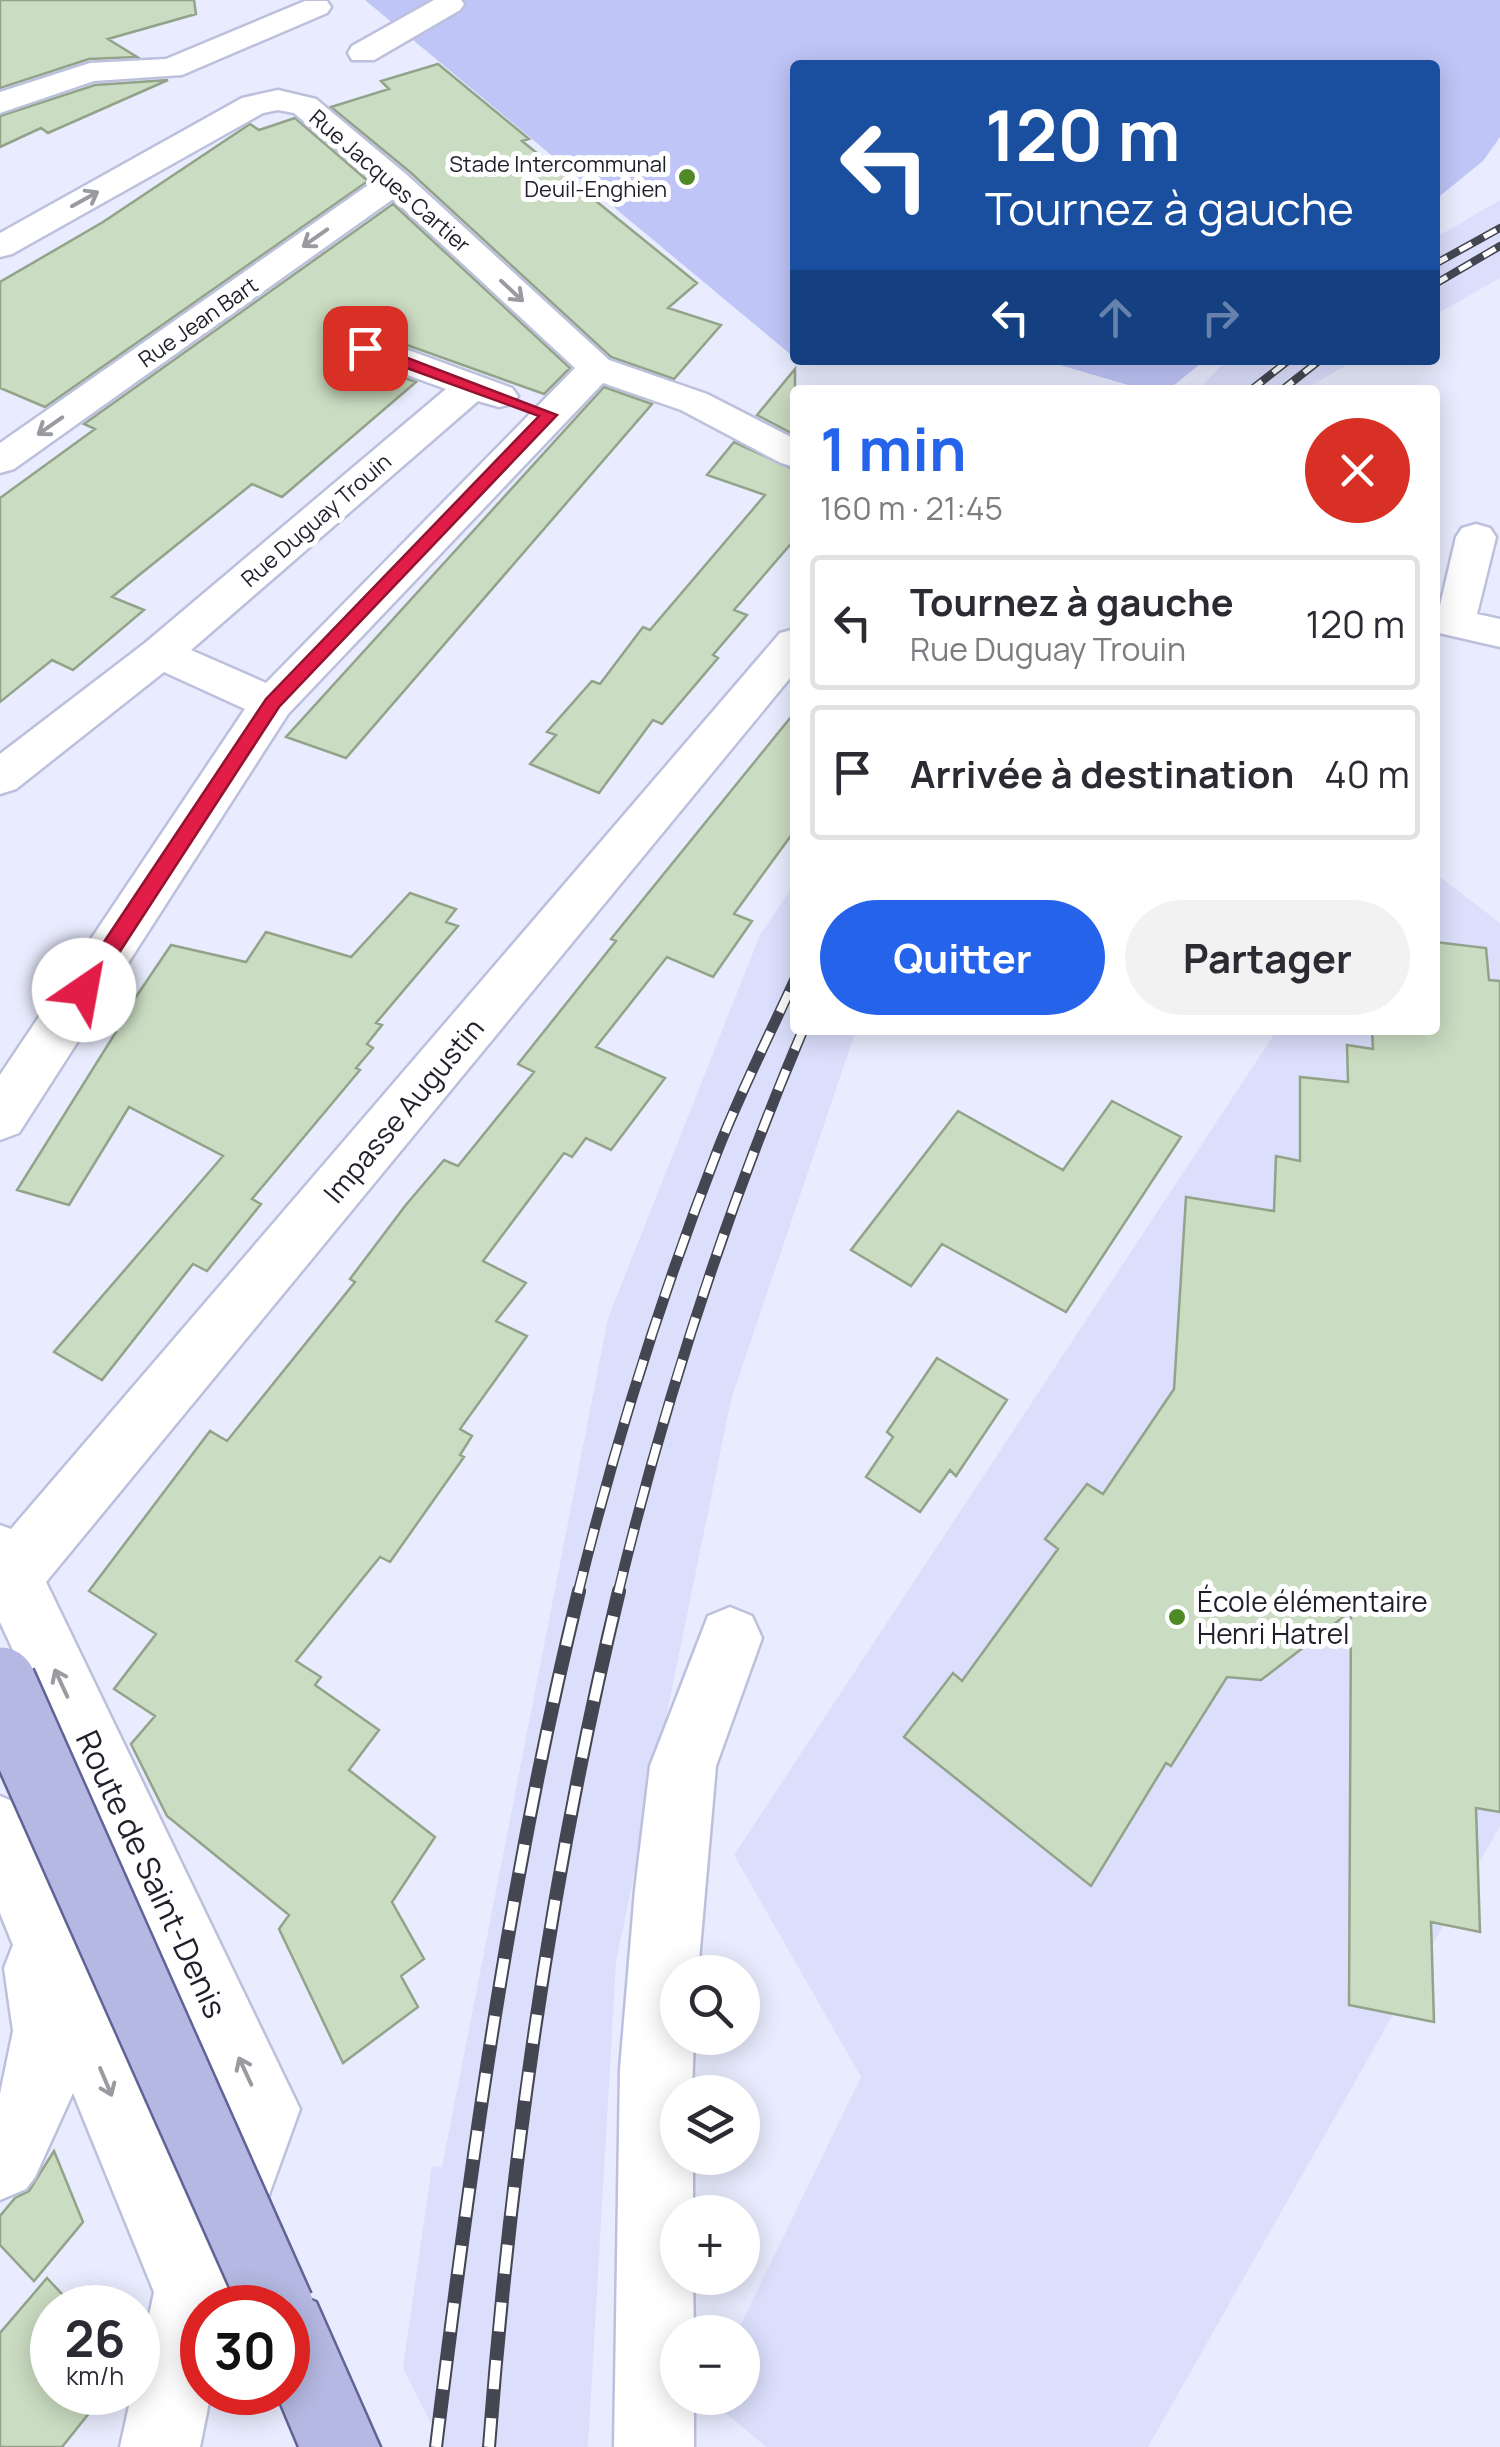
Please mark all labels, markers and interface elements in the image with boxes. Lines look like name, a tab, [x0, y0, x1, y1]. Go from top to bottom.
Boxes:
text: 120 m	[985, 86, 1180, 182]
icon: left	[820, 100, 950, 230]
street label: Rue Jacques Cartier	[303, 103, 477, 259]
place label: Stade Intercommunal Deuil-Enghien	[449, 149, 667, 204]
marker: Stade Intercommunal Deuil-Enghien	[676, 166, 698, 188]
text: Tournez à gauche	[985, 177, 1354, 239]
one-way arrow	[70, 189, 99, 209]
one-way arrow	[302, 227, 330, 248]
street label: Rue Jean Bart	[132, 270, 264, 374]
one-way arrow	[500, 279, 524, 303]
icon: left	[983, 290, 1038, 345]
icon: ahead	[1088, 290, 1143, 345]
icon: right	[1193, 290, 1248, 345]
pin	[323, 306, 408, 391]
icon: arrive	[338, 321, 393, 376]
text: 1 min	[820, 407, 967, 489]
one-way arrow	[37, 415, 64, 436]
button: close	[1305, 418, 1410, 523]
street label: Rue Duguay Trouin	[235, 446, 397, 594]
text: 160 m · 21:45	[820, 486, 1003, 530]
text: Tournez à gauche	[910, 575, 1234, 627]
icon: left	[825, 595, 880, 650]
text: 120 m	[1306, 597, 1405, 649]
text: Rue Duguay Trouin	[910, 627, 1186, 671]
icon: arrive	[825, 745, 880, 800]
text: Arrivée à destination	[910, 747, 1294, 799]
text: 40 m	[1324, 747, 1410, 799]
button: Quitter	[820, 900, 1105, 1015]
button: Partager	[1125, 900, 1410, 1015]
position arrow	[32, 938, 136, 1042]
street label: Impasse Augustin	[314, 1010, 492, 1210]
place label: École élémentaire Henri Hatrel	[1197, 1582, 1428, 1652]
marker: École élémentaire Henri Hatrel	[1166, 1606, 1188, 1628]
one-way arrow	[51, 1668, 70, 1698]
street label: Route de Saint-Denis	[66, 1723, 238, 2025]
map controls	[660, 1955, 760, 2415]
button: search	[660, 1955, 760, 2055]
one-way arrow	[234, 2057, 253, 2087]
one-way arrow	[98, 2066, 116, 2096]
button: layers	[660, 2075, 760, 2175]
button: +	[660, 2195, 760, 2295]
speed limit sign: 30	[180, 2285, 310, 2415]
text: 26	[65, 2304, 125, 2372]
button: −	[660, 2315, 760, 2415]
text: km/h	[66, 2358, 124, 2393]

